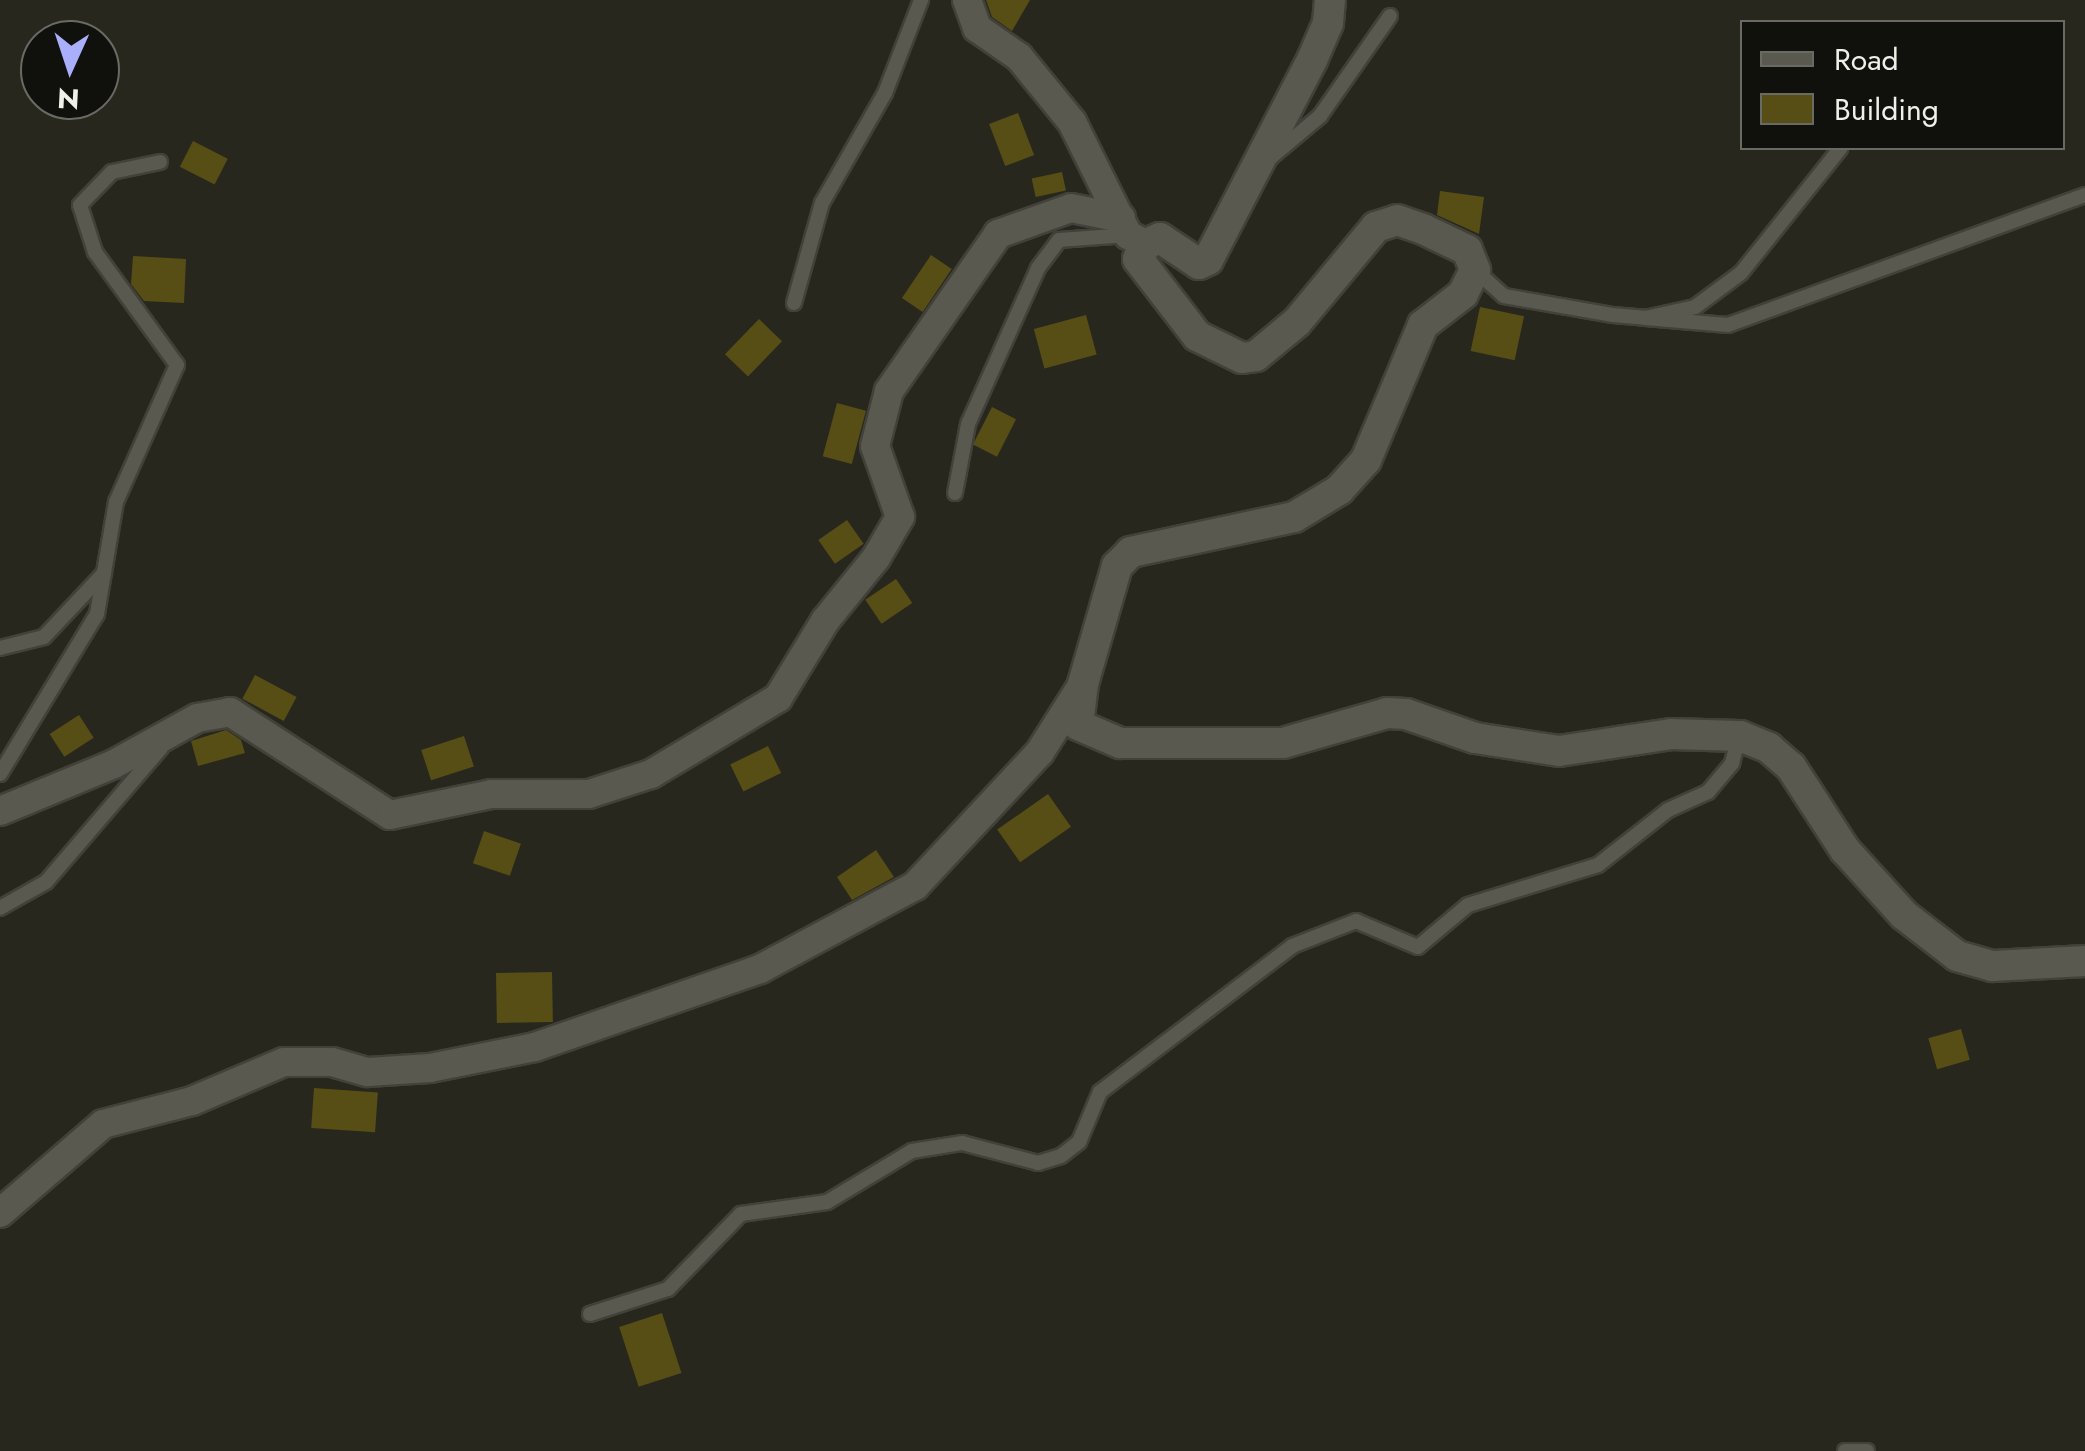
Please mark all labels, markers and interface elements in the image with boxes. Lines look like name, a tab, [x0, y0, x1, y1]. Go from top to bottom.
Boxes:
north arrow	[20, 20, 120, 120]
legend	[1740, 20, 2065, 150]
text: Road	[1834, 38, 1899, 81]
text: N	[56, 77, 81, 120]
text: Building	[1834, 88, 1939, 131]

